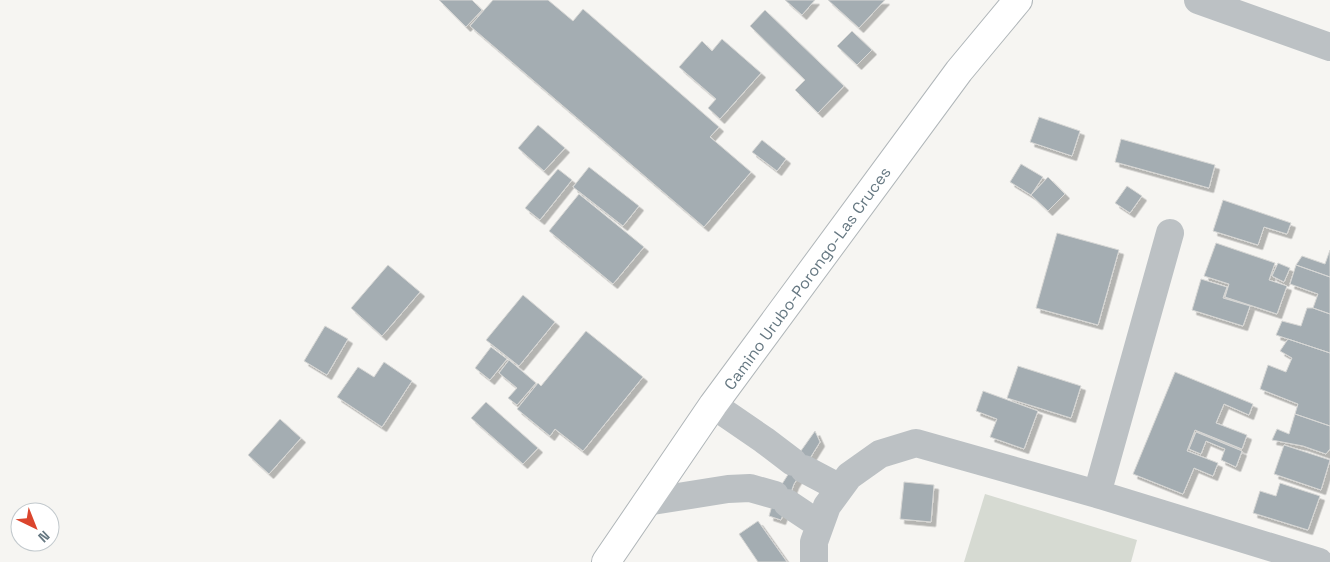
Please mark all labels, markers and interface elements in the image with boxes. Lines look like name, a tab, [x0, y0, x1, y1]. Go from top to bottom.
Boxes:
street label: Camino Urubo-Porongo-Las Cruces	[719, 162, 896, 394]
north arrow	[10, 502, 60, 552]
text: N	[34, 527, 53, 546]

